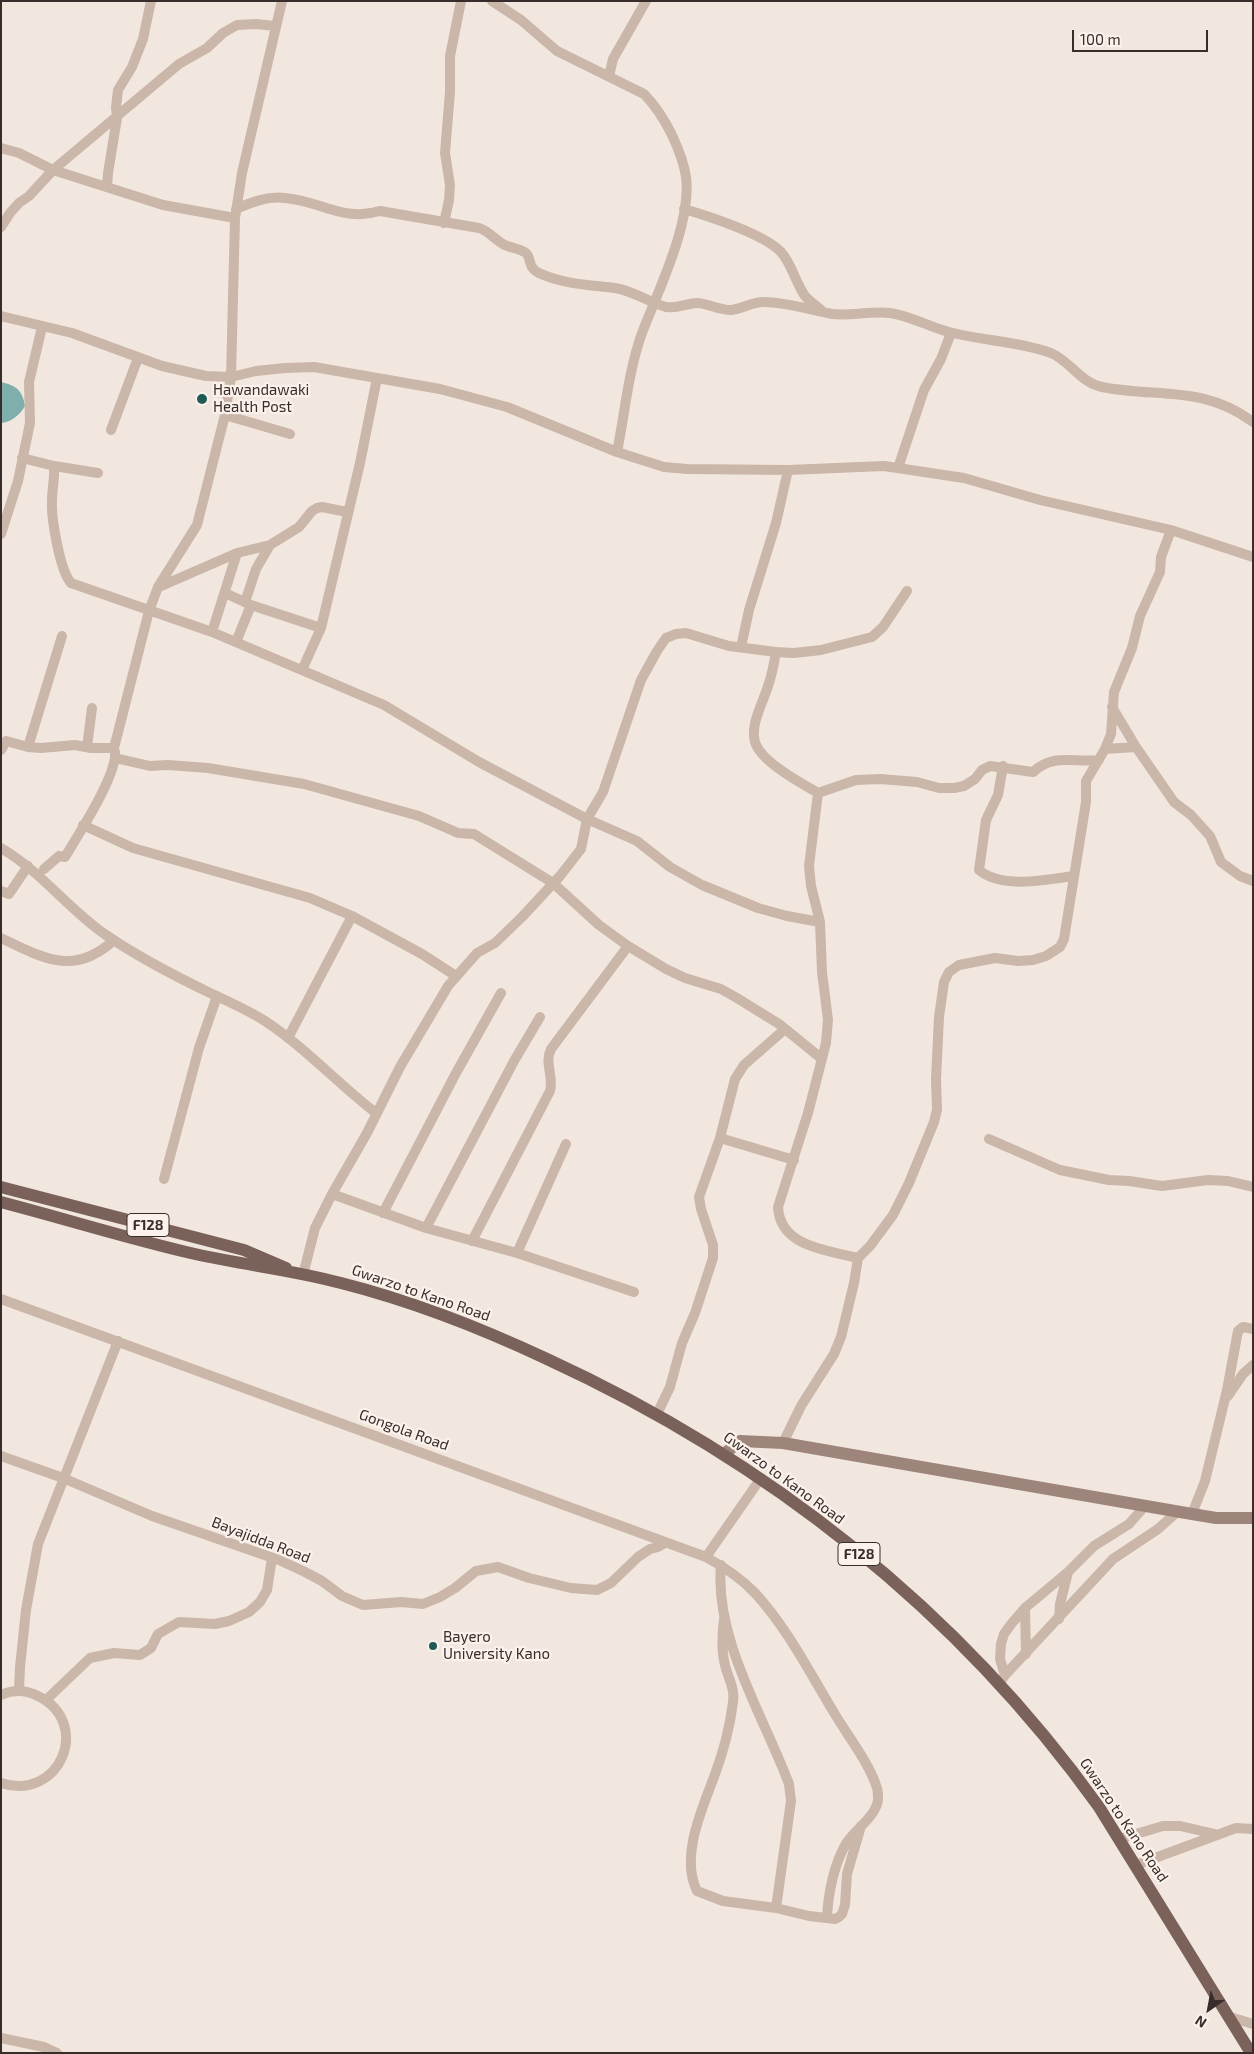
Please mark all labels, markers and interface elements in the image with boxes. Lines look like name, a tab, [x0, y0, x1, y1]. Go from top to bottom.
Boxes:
scale bar	[1074, 20, 1210, 52]
text: 100 m	[1080, 30, 1121, 48]
place label: Hawandawaki Health Post	[213, 381, 309, 416]
marker: Hawandawaki Health Post	[195, 392, 209, 406]
road number: F128	[127, 1214, 169, 1236]
street label: Gwarzo to Kano Road	[349, 1261, 493, 1325]
street label: Gongola Road	[357, 1405, 451, 1455]
street label: Gwarzo to Kano Road	[720, 1428, 848, 1528]
street label: Bayajidda Road	[209, 1513, 313, 1567]
road number: F128	[838, 1542, 880, 1566]
place label: Bayero University Kano	[443, 1628, 550, 1663]
marker: Bayero University Kano	[427, 1640, 439, 1652]
street label: Gwarzo to Kano Road	[1076, 1755, 1172, 1885]
north arrow	[1184, 1984, 1234, 2034]
text: N	[1192, 2012, 1209, 2032]

